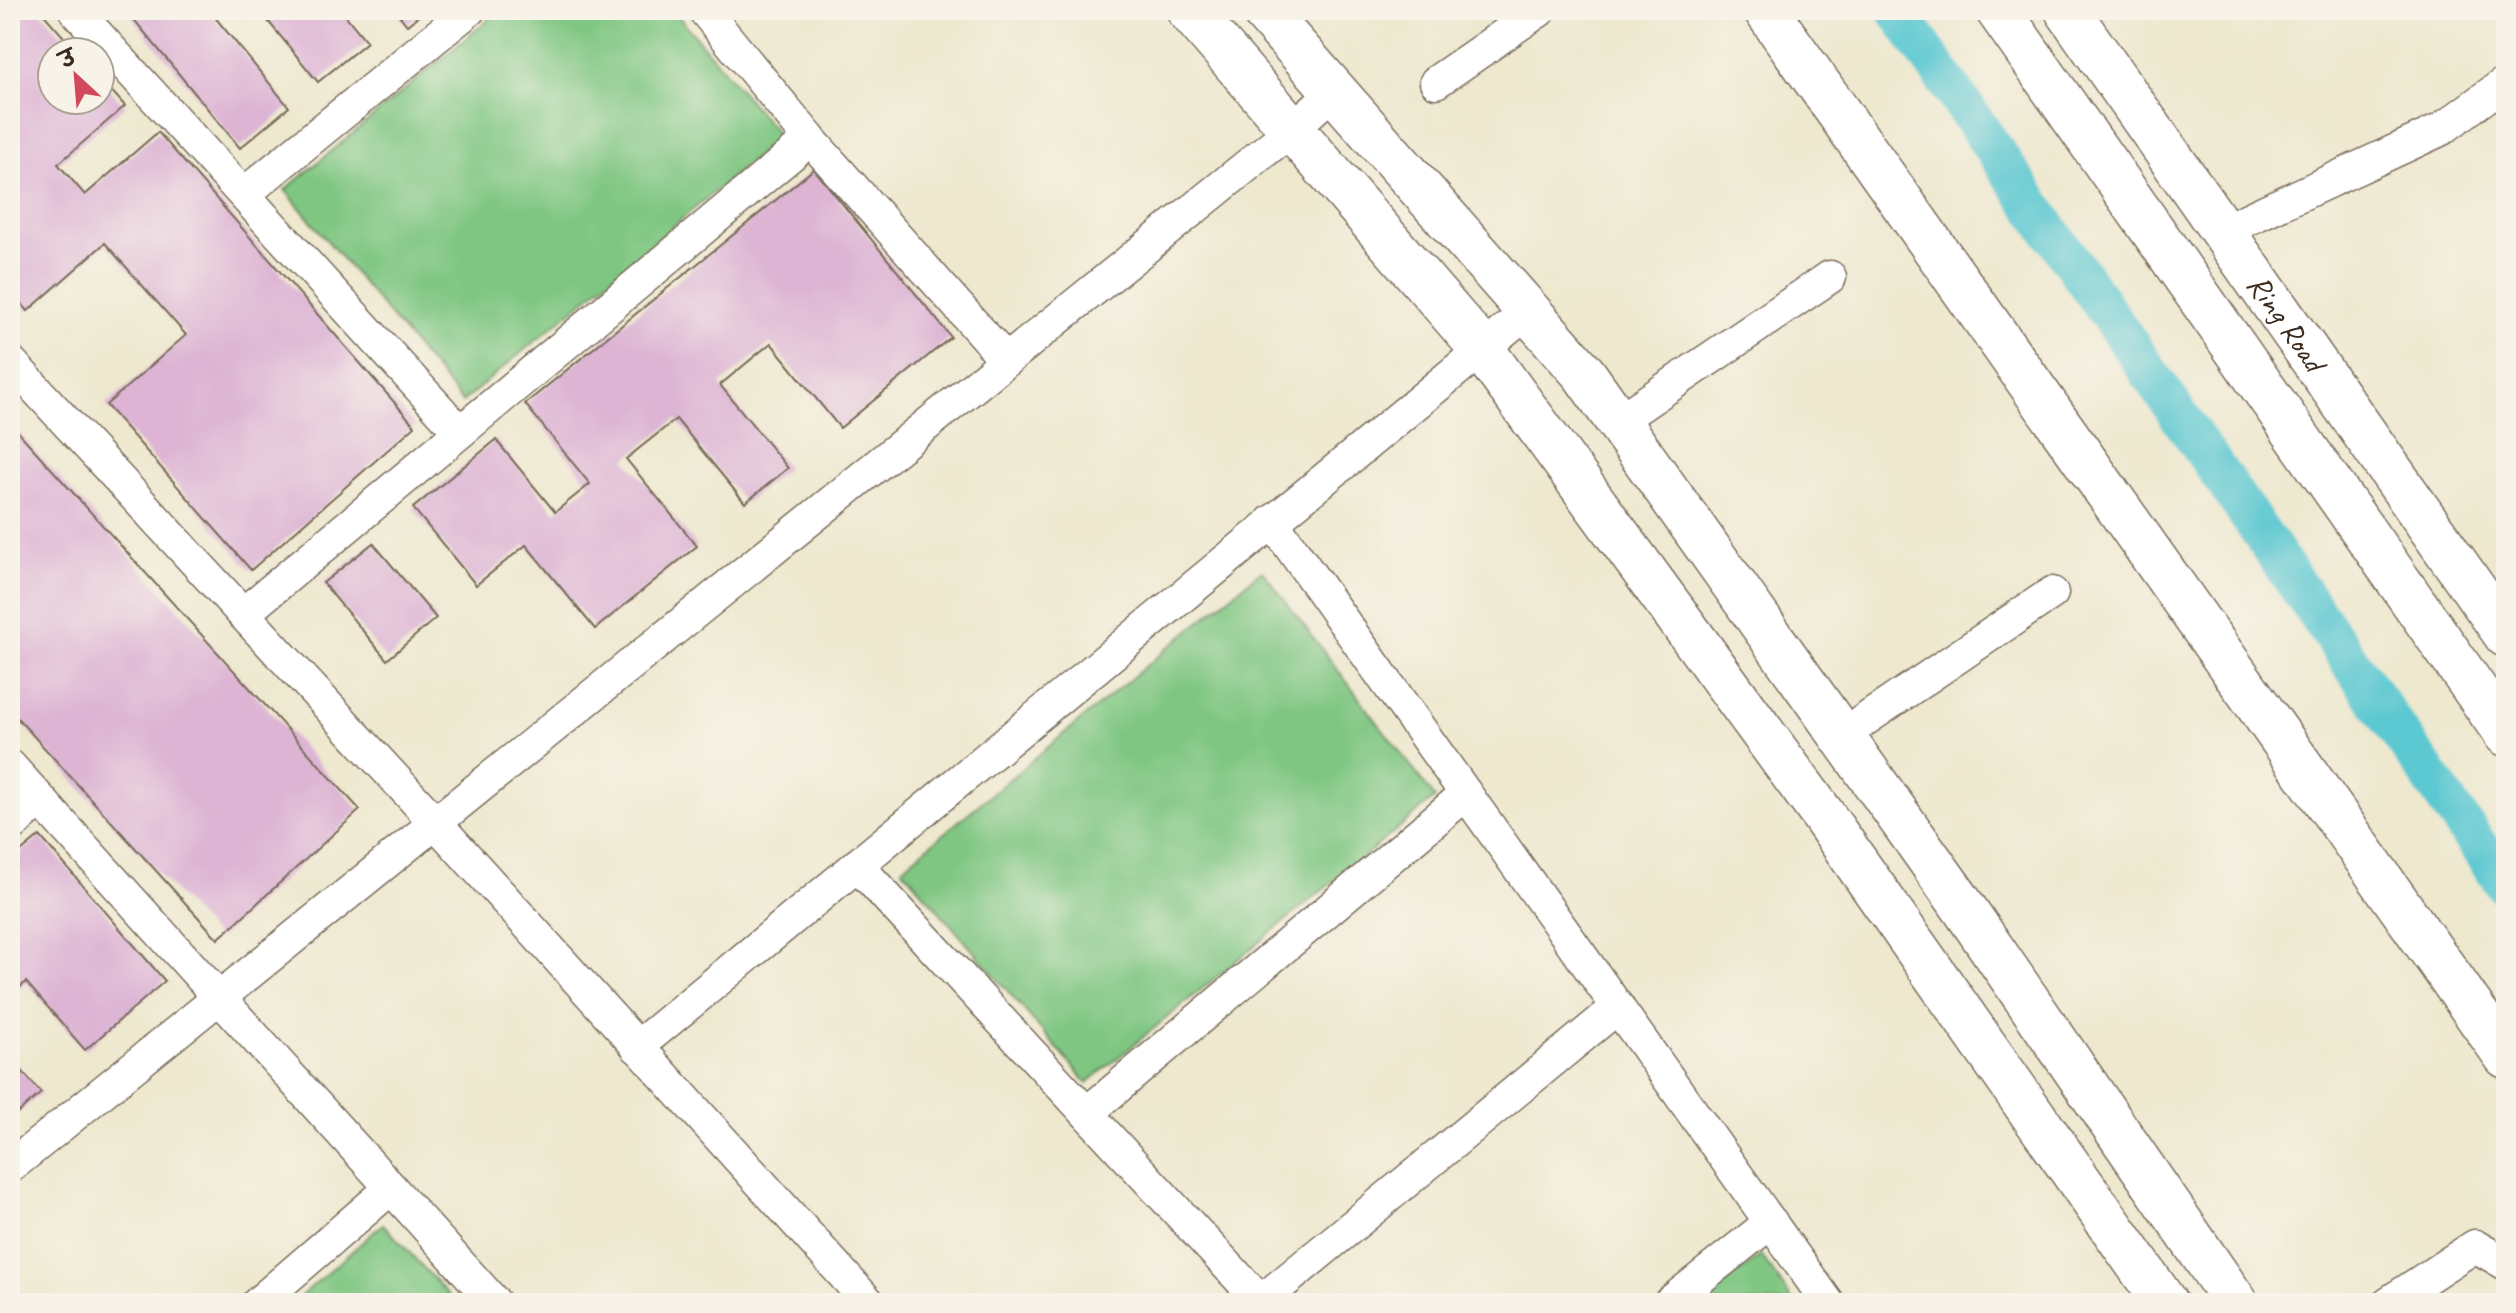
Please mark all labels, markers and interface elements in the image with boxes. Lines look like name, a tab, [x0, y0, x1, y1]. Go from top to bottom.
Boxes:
north arrow	[36, 36, 116, 116]
text: उ	[53, 42, 83, 76]
street label: Ring Road	[2238, 266, 2337, 383]

